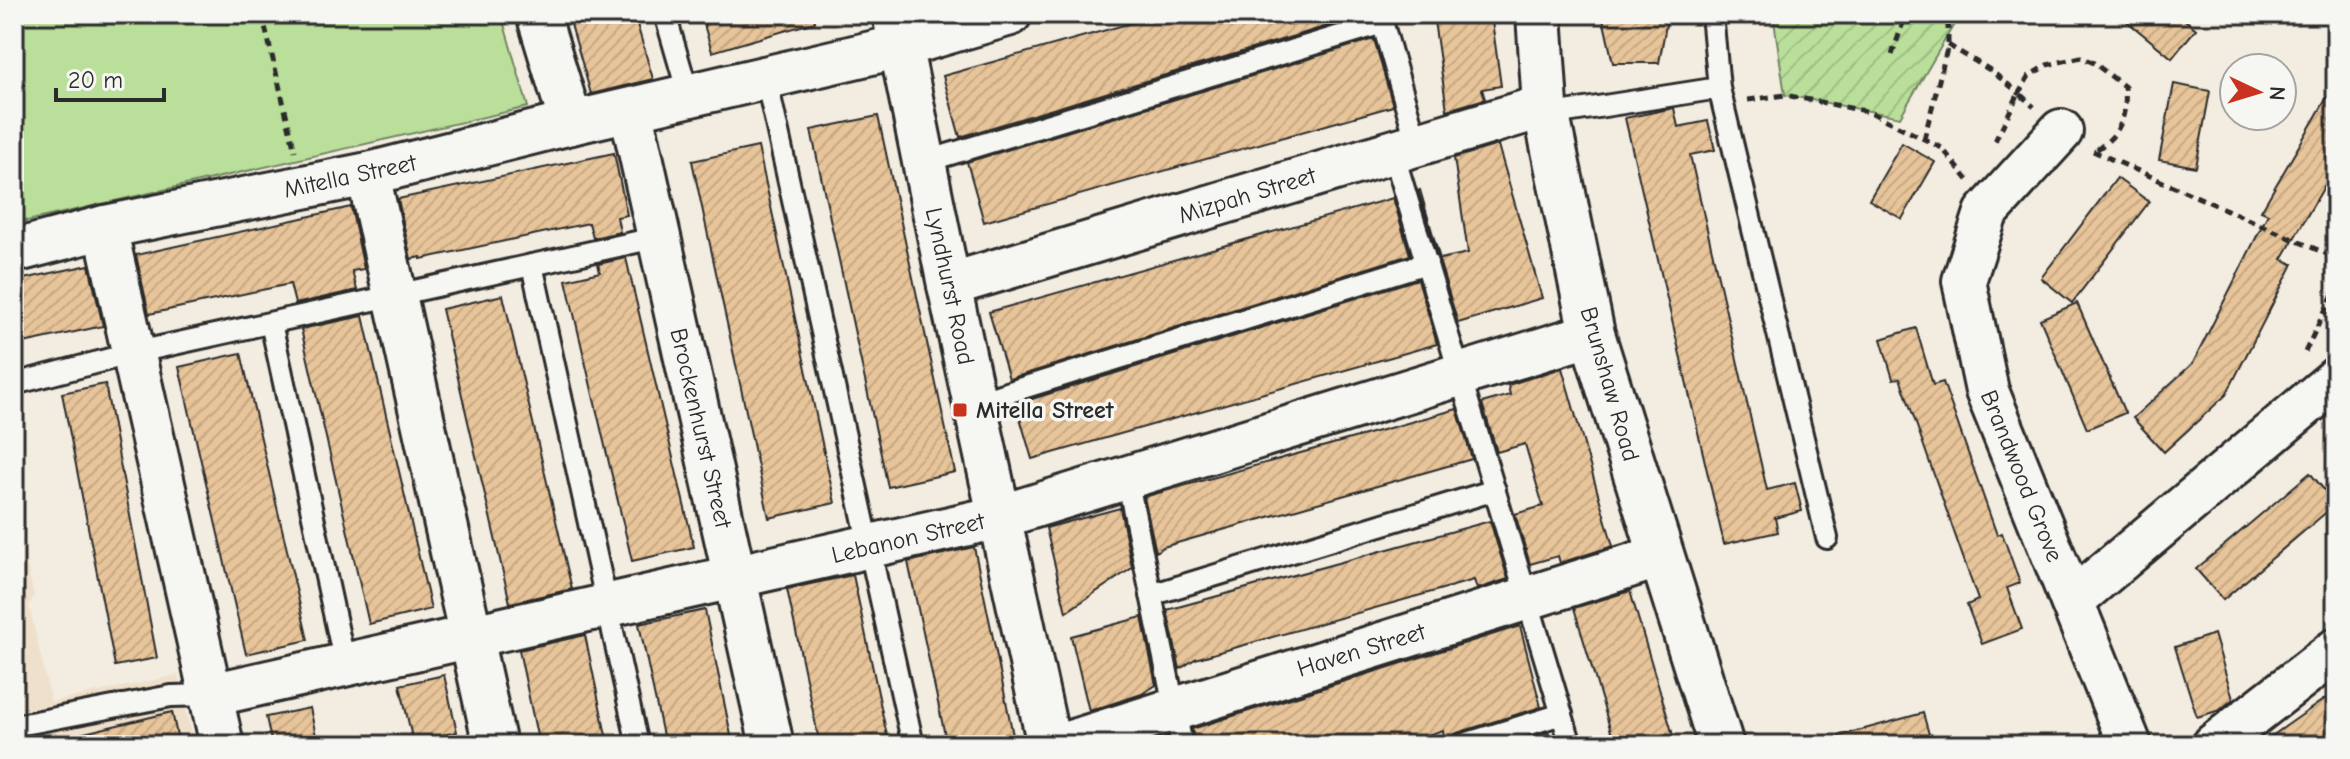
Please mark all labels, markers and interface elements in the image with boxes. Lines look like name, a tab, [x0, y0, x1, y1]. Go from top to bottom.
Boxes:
scale bar	[56, 52, 164, 102]
north arrow	[2218, 52, 2298, 132]
text: 20 m	[68, 66, 123, 94]
text: N	[2263, 85, 2290, 101]
street label: Mitella Street	[281, 148, 420, 204]
street label: Mizpah Street	[1175, 161, 1320, 229]
street label: Lyndhurst Road	[920, 205, 980, 367]
street label: Brunshaw Road	[1575, 304, 1645, 464]
street label: Brockenhurst Street	[664, 325, 738, 532]
street label: Brandwood Grove	[1975, 386, 2069, 566]
place label: Mitella Street	[976, 396, 1115, 424]
marker: Mitella Street	[951, 401, 969, 419]
street label: Lebanon Street	[829, 507, 988, 569]
street label: Haven Street	[1293, 617, 1430, 683]

